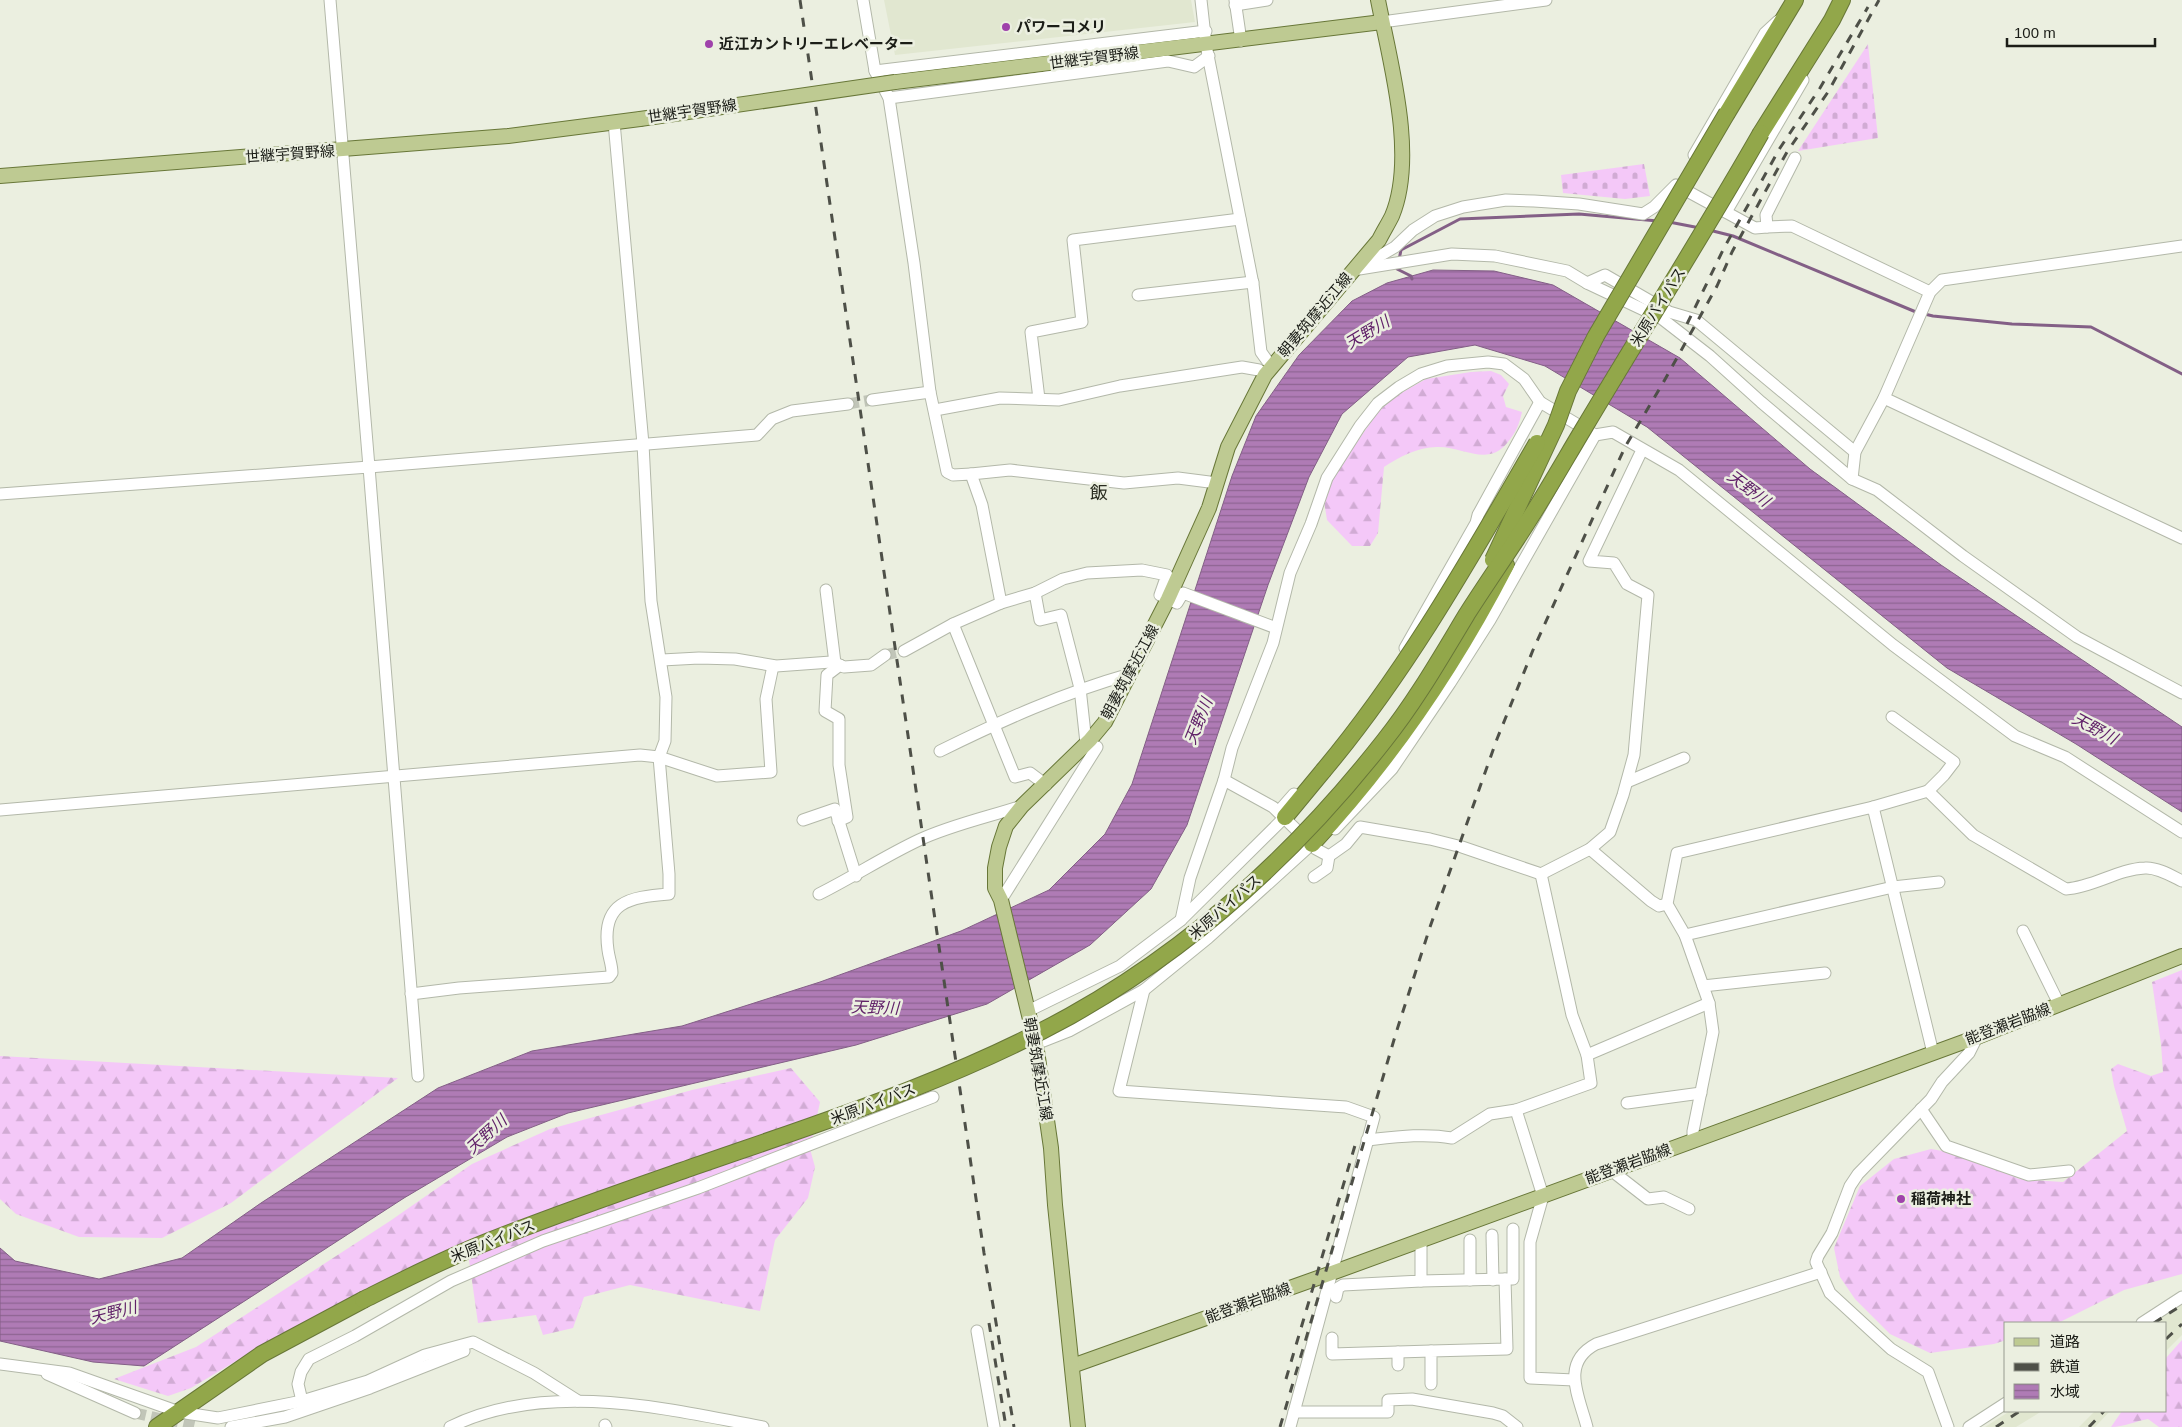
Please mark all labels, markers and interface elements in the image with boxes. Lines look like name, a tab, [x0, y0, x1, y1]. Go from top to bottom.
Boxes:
scale bar	[2007, 15, 2154, 47]
place label: パワーコメリ	[1016, 18, 1106, 35]
marker: パワーコメリ	[1000, 21, 1012, 33]
text: 100 m	[2014, 24, 2056, 41]
place label: 近江カントリーエレベーター	[719, 35, 914, 52]
marker: 近江カントリーエレベーター	[703, 38, 715, 50]
street label: 世継宇賀野線	[1048, 44, 1140, 71]
street label: 世継宇賀野線	[646, 96, 738, 125]
street label: 世継宇賀野線	[244, 142, 335, 165]
street label: 米原バイパス	[1627, 264, 1689, 349]
street label: 朝妻筑摩近江線	[1274, 269, 1355, 360]
water label: 天野川	[1342, 312, 1394, 352]
water label: 天野川	[1724, 467, 1775, 511]
district label: 飯	[1090, 483, 1108, 503]
street label: 朝妻筑摩近江線	[1097, 621, 1162, 722]
water label: 天野川	[1182, 694, 1216, 747]
water label: 天野川	[2070, 710, 2122, 748]
street label: 米原バイパス	[1185, 871, 1264, 942]
water label: 天野川	[851, 998, 901, 1017]
street label: 能登瀬岩脇線	[1963, 999, 2053, 1048]
street label: 朝妻筑摩近江線	[1021, 1016, 1056, 1122]
street label: 米原バイパス	[828, 1080, 918, 1128]
water label: 天野川	[463, 1111, 511, 1157]
street label: 能登瀬岩脇線	[1583, 1140, 1673, 1187]
place label: 稲荷神社	[1911, 1190, 1971, 1207]
marker: 稲荷神社	[1895, 1193, 1907, 1205]
street label: 米原バイパス	[448, 1216, 538, 1265]
street label: 能登瀬岩脇線	[1203, 1279, 1293, 1326]
water label: 天野川	[88, 1298, 140, 1327]
legend	[2004, 1322, 2167, 1412]
text: 道路	[2050, 1333, 2080, 1350]
text: 鉄道	[2050, 1358, 2080, 1375]
text: 水域	[2050, 1383, 2080, 1400]

